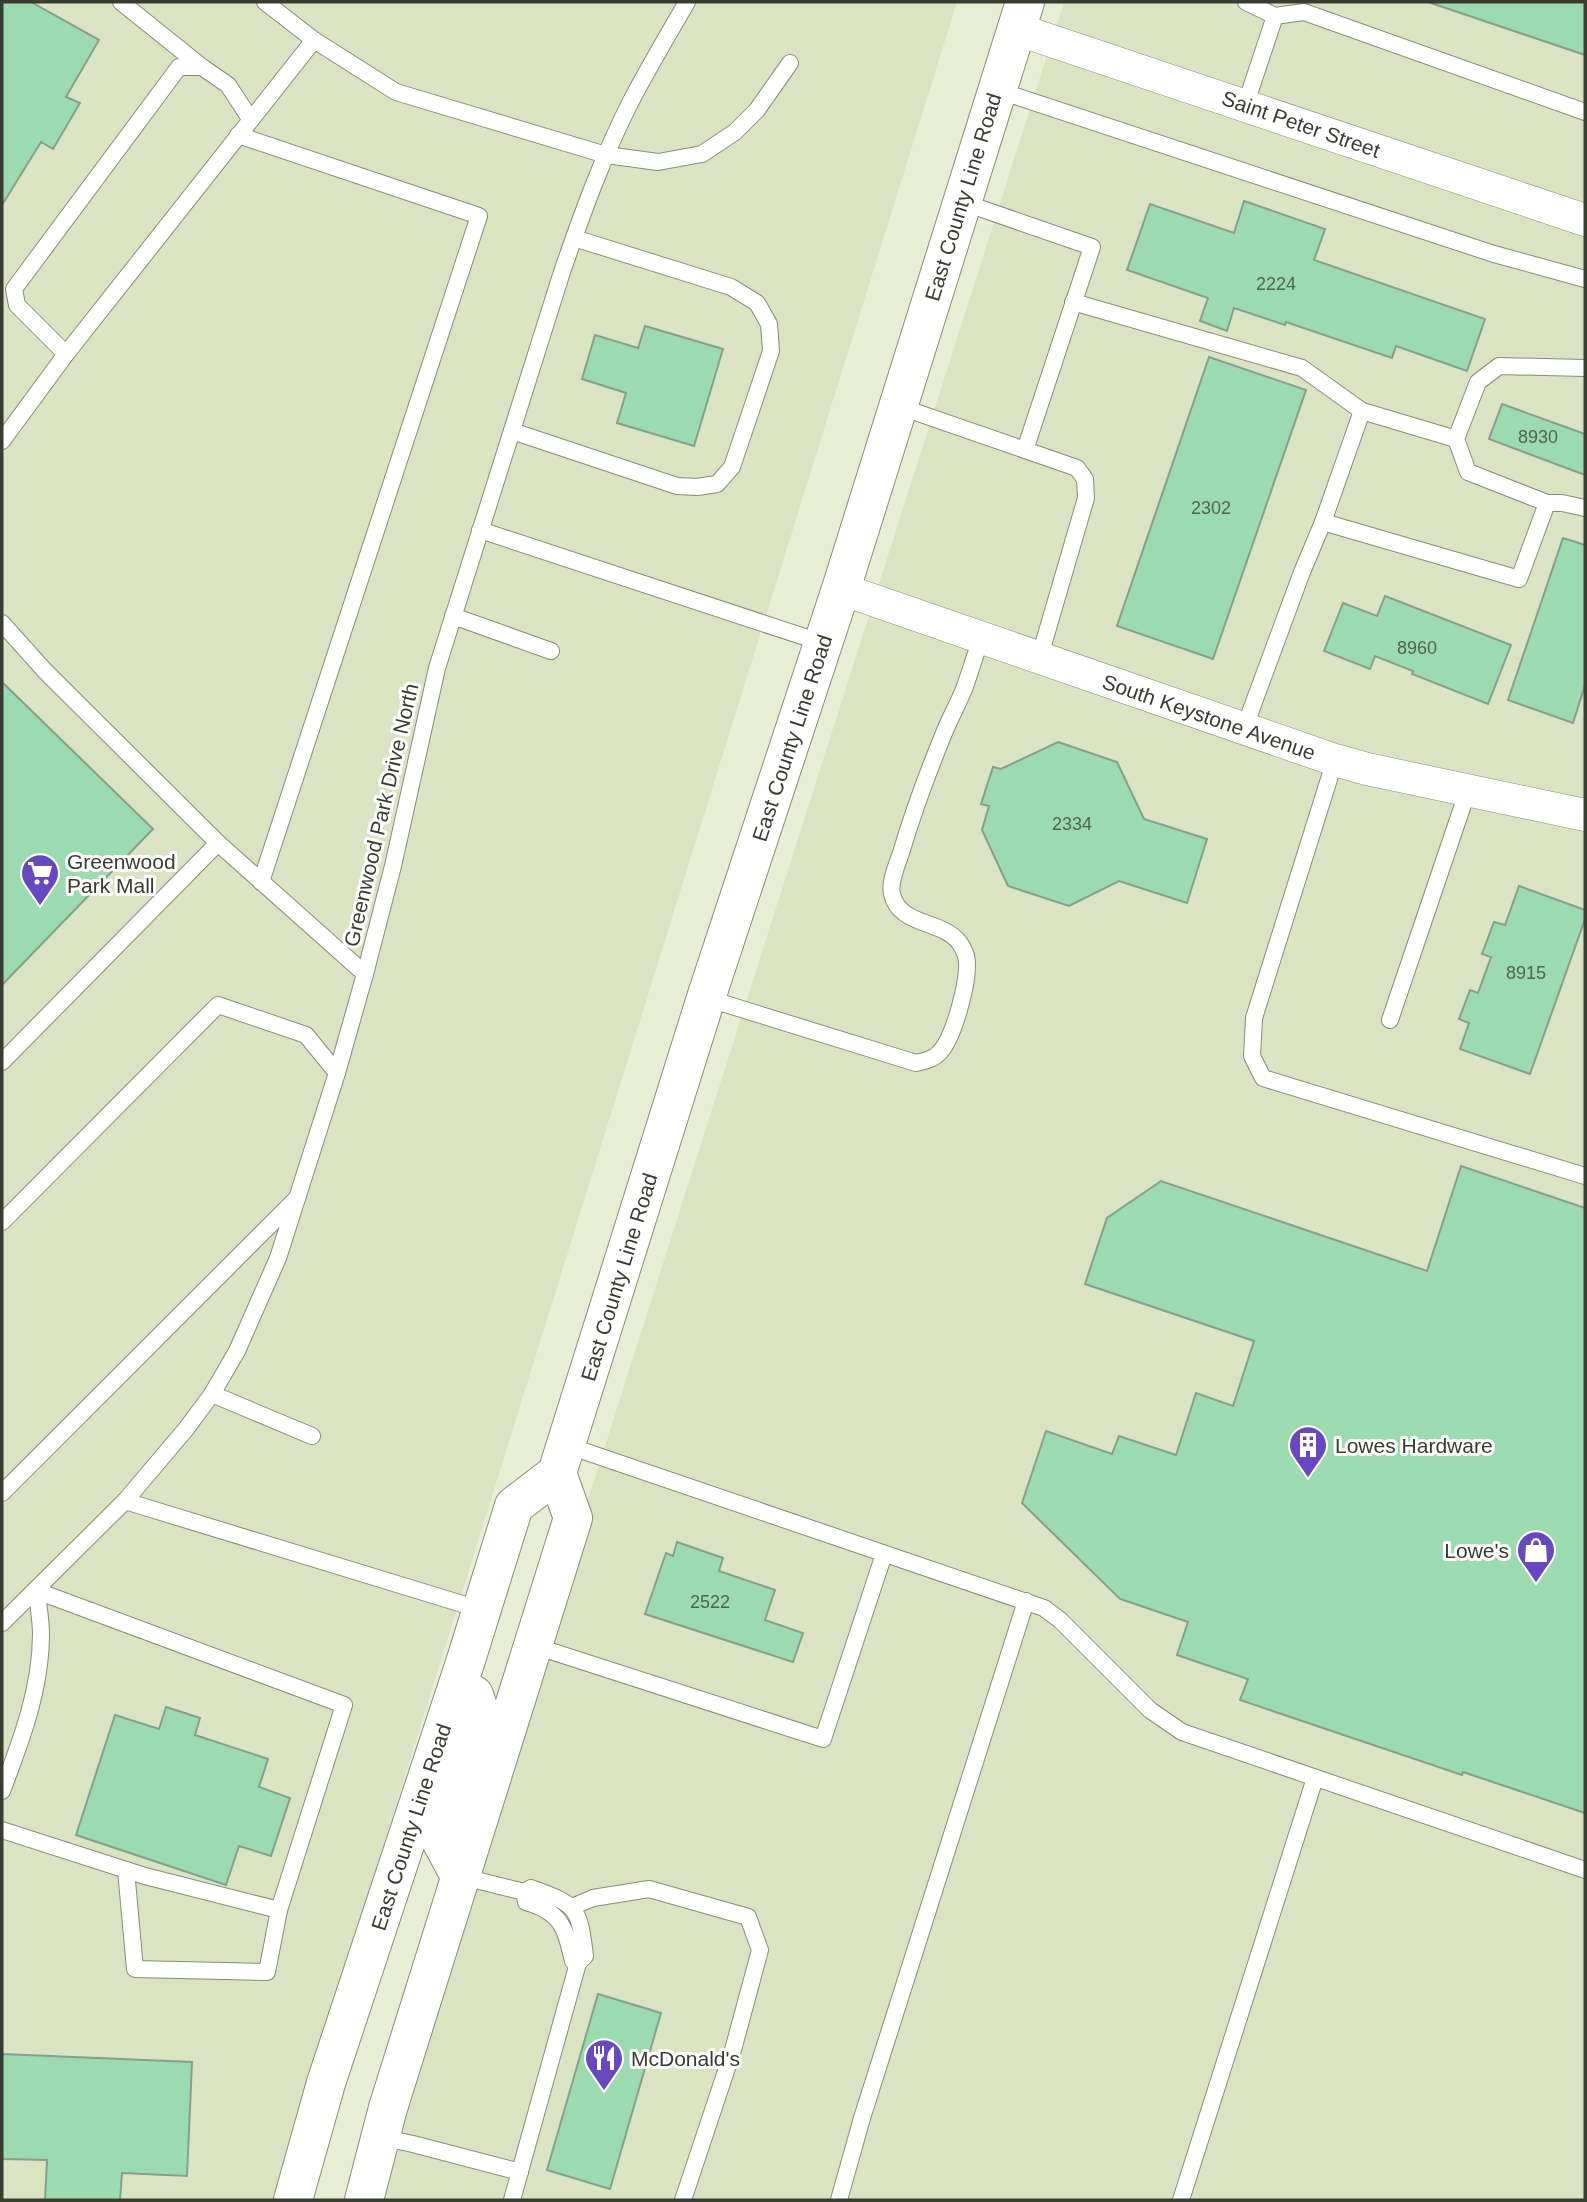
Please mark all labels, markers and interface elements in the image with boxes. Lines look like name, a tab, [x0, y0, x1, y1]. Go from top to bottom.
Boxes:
street label: Saint Peter Street	[1219, 86, 1383, 162]
street label: East County Line Road	[920, 90, 1006, 304]
house number: 2224	[1256, 274, 1296, 294]
house number: 8930	[1518, 427, 1558, 447]
house number: 2302	[1191, 498, 1231, 518]
street label: East County Line Road	[748, 632, 836, 844]
house number: 8960	[1397, 638, 1437, 658]
street label: South Keystone Avenue	[1099, 670, 1319, 764]
street label: Greenwood Park Drive North	[339, 681, 423, 949]
house number: 2334	[1052, 814, 1092, 834]
place label: Greenwood Park Mall	[67, 850, 176, 897]
supermarket icon: Greenwood Park Mall	[19, 852, 61, 907]
house number: 8915	[1506, 963, 1546, 983]
street label: East County Line Road	[576, 1170, 662, 1384]
building icon: Lowes Hardware	[1287, 1424, 1329, 1479]
place label: Lowes Hardware	[1335, 1434, 1493, 1457]
shop icon: Lowe's	[1515, 1529, 1557, 1584]
place label: Lowe's	[1444, 1539, 1509, 1562]
house number: 2522	[690, 1592, 730, 1612]
street label: East County Line Road	[367, 1721, 455, 1933]
restaurant icon: McDonald's	[583, 2037, 625, 2092]
place label: McDonald's	[631, 2047, 740, 2070]

